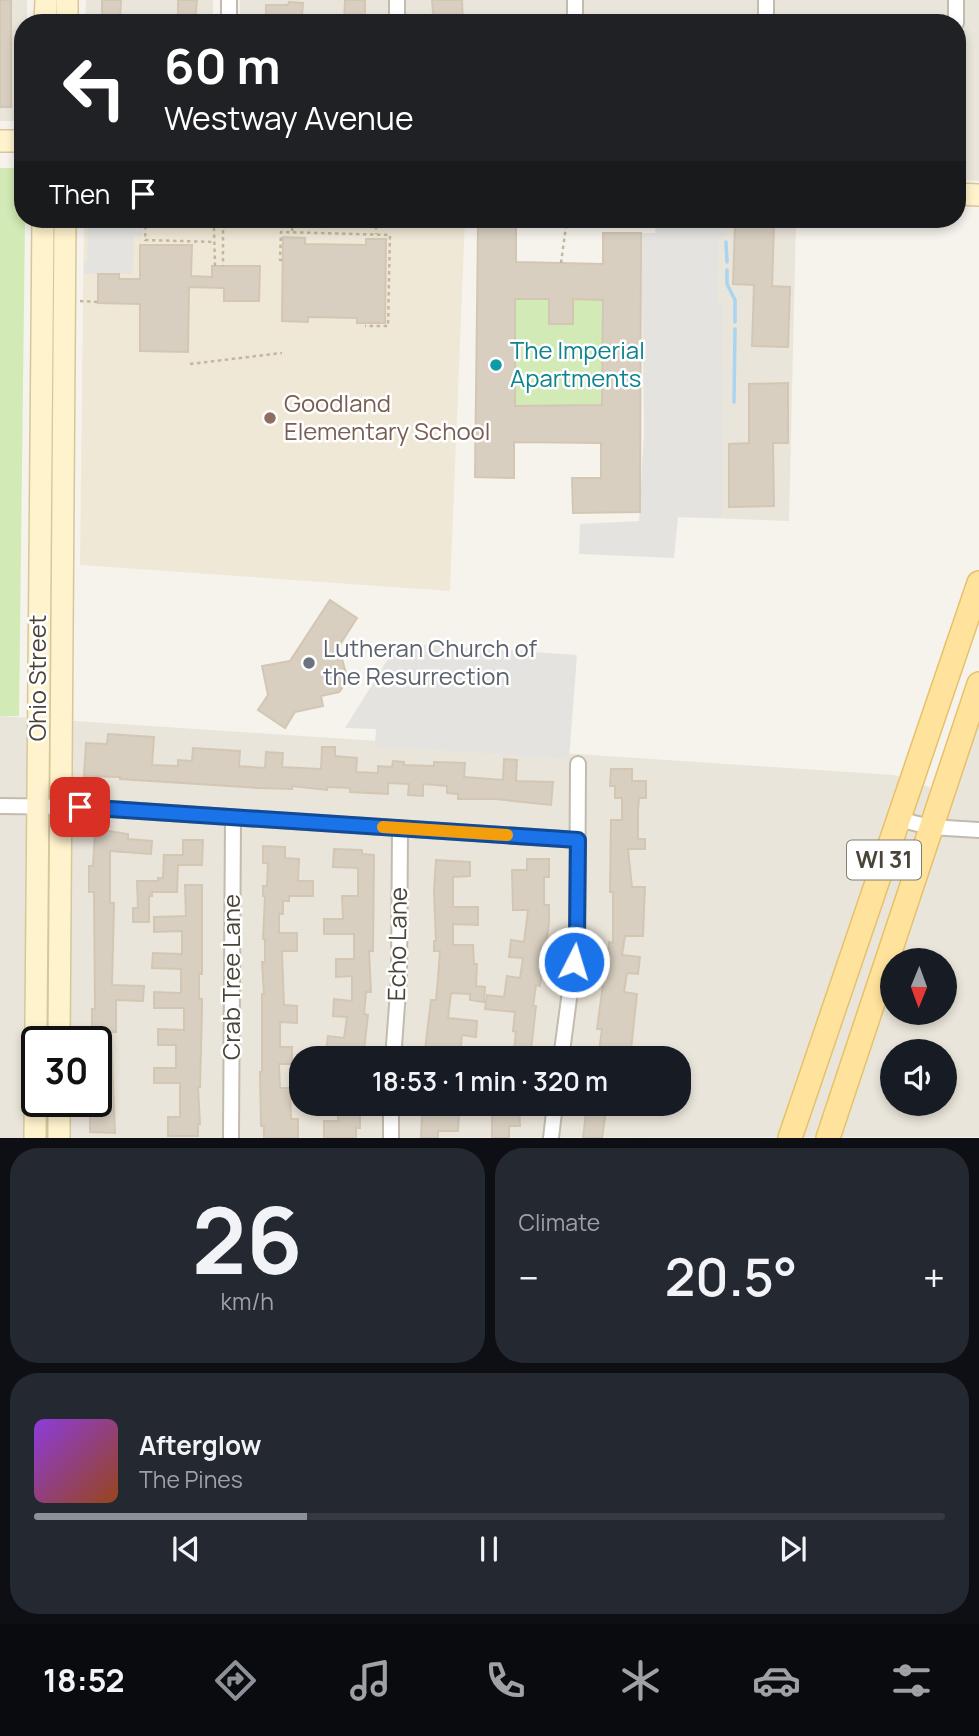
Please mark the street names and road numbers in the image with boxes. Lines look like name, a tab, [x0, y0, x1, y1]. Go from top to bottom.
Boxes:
street label: Ohio Street	[20, 615, 53, 741]
road number: WI 31	[847, 840, 921, 880]
street label: Echo Lane	[379, 887, 414, 1001]
street label: Crab Tree Lane	[214, 894, 247, 1060]

